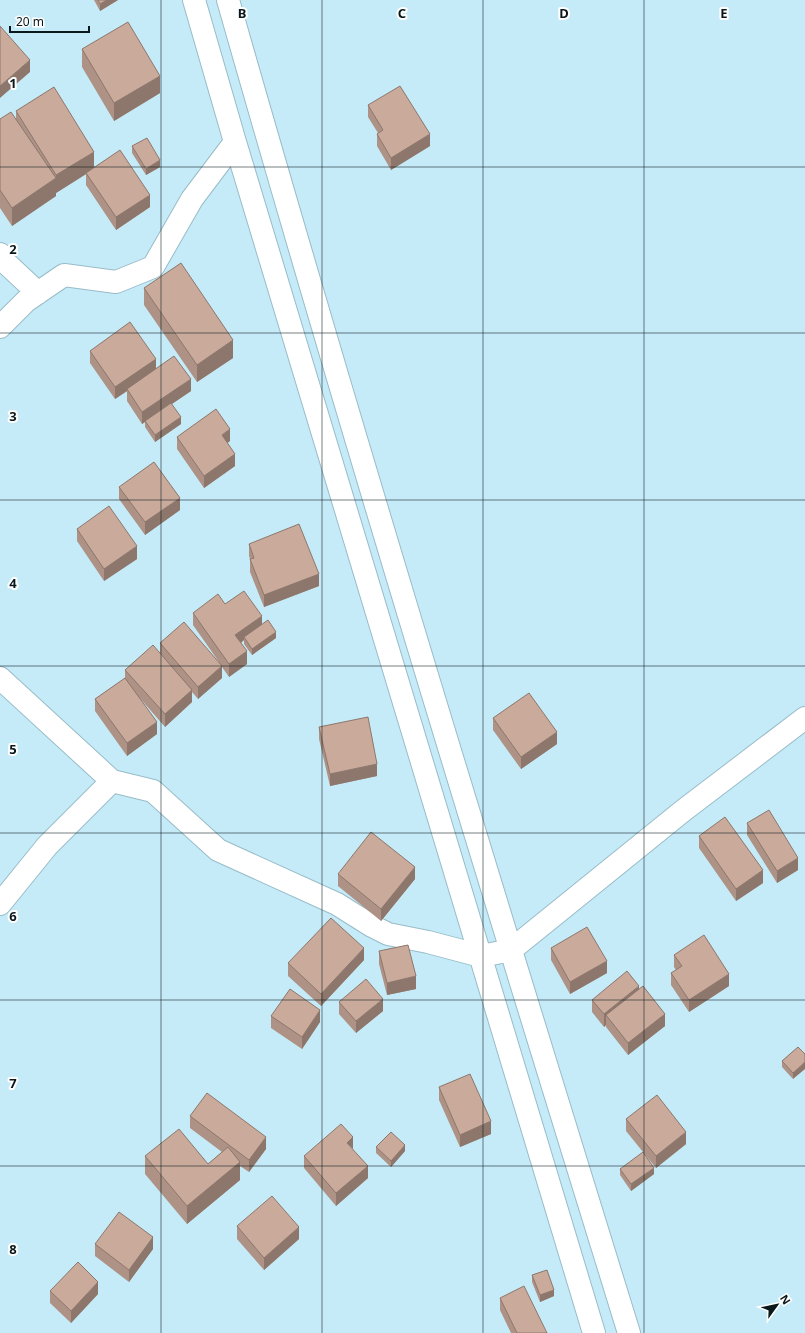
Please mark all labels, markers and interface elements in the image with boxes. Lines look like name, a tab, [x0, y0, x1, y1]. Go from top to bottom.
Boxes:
text: B	[238, 4, 246, 22]
text: C	[398, 4, 406, 22]
text: D	[559, 4, 569, 22]
text: E	[720, 4, 728, 22]
scale bar	[10, 8, 89, 34]
text: 20 m	[16, 13, 44, 30]
text: 1	[9, 74, 17, 92]
text: 2	[9, 240, 17, 258]
text: 3	[9, 407, 17, 425]
text: 4	[9, 574, 17, 592]
text: 5	[9, 740, 17, 758]
text: 6	[9, 907, 17, 925]
text: 7	[9, 1074, 17, 1092]
text: 8	[9, 1240, 17, 1258]
north arrow	[757, 1285, 797, 1325]
text: N	[777, 1291, 795, 1307]

